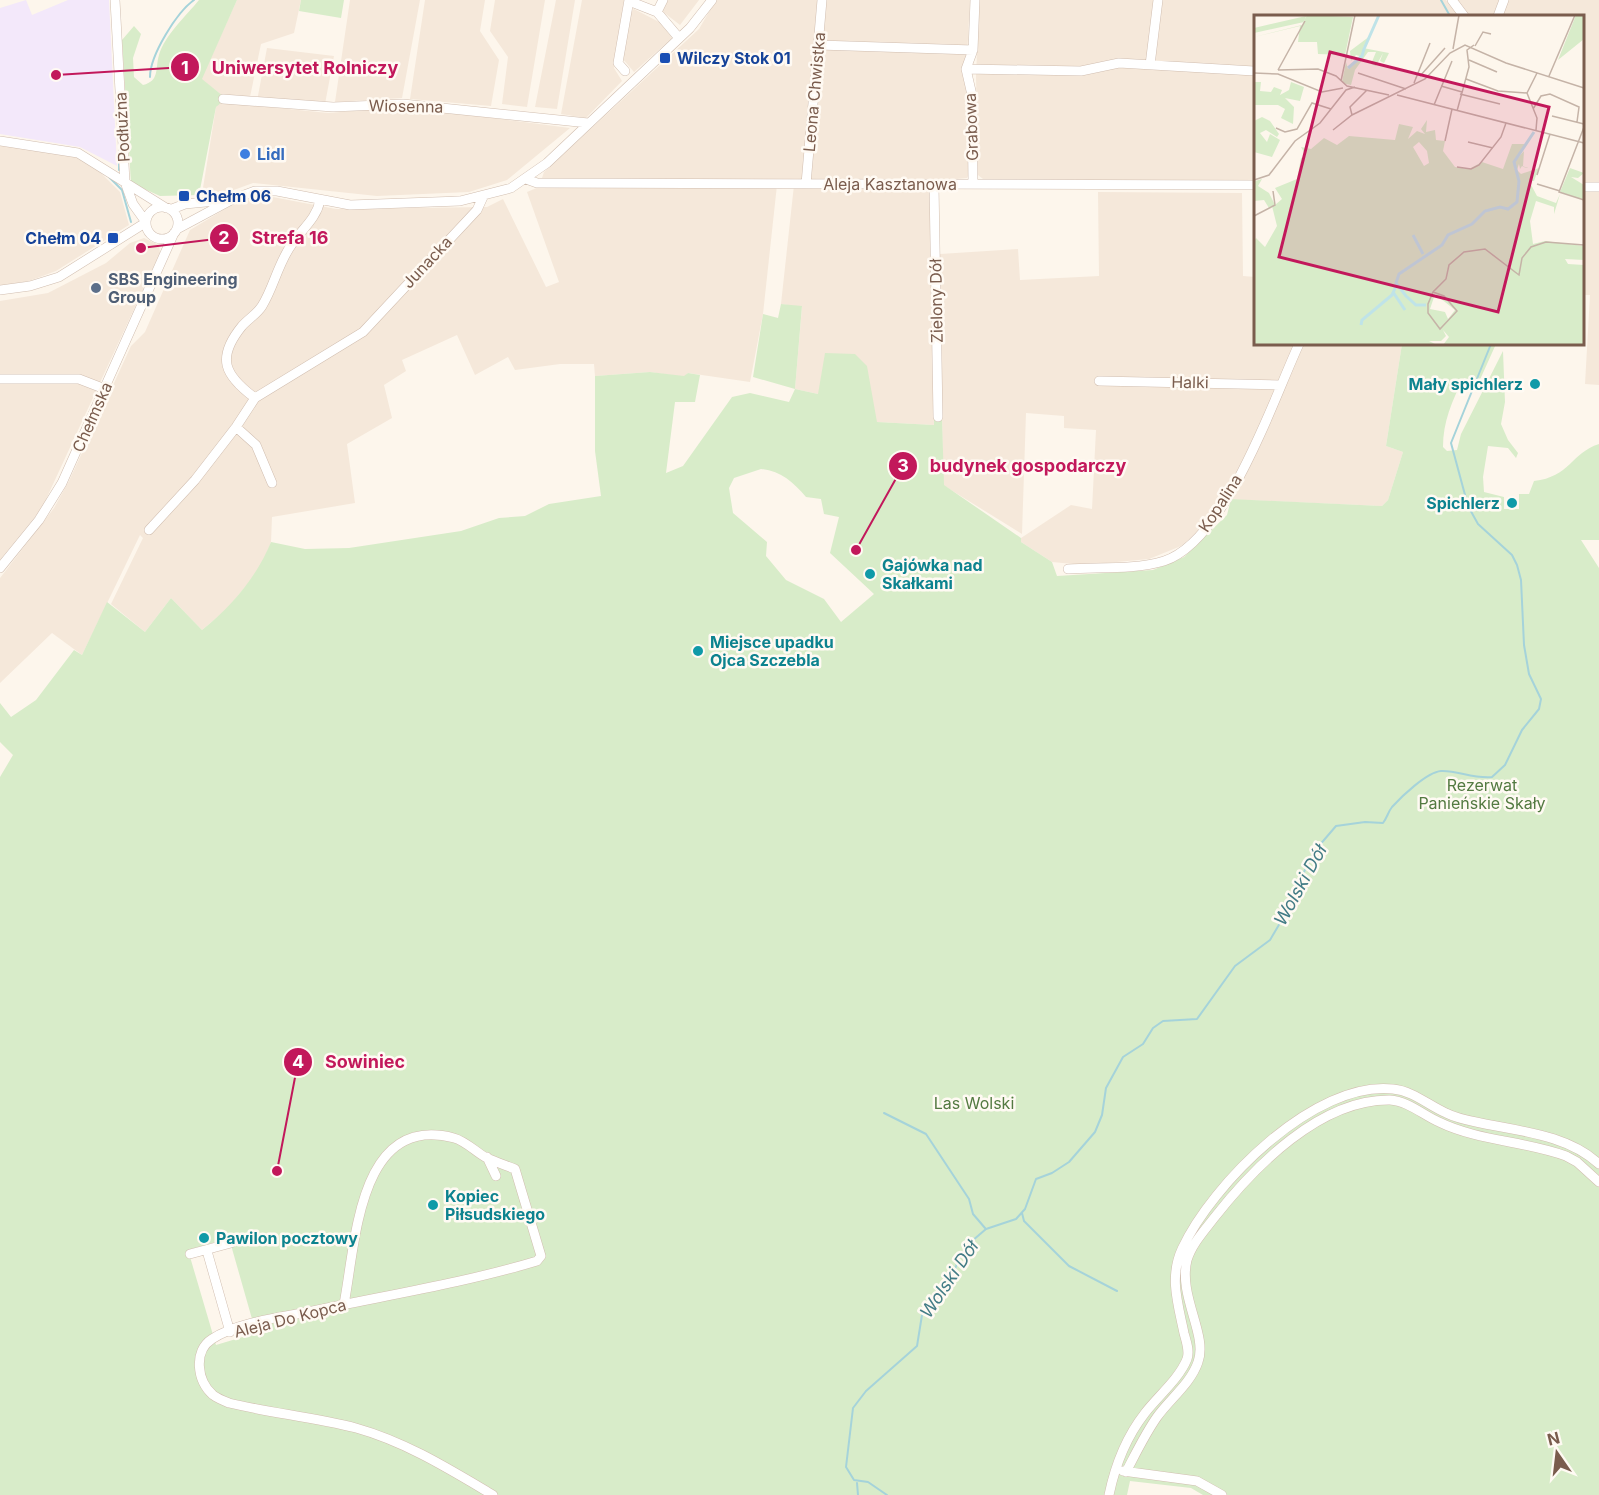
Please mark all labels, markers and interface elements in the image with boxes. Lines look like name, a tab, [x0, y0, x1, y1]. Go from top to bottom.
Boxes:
inset map	[1254, 15, 1584, 345]
street label: Leona Chwistka	[799, 31, 829, 153]
place label: Wilczy Stok 01	[677, 48, 791, 68]
callout: Uniwersytet Rolniczy	[170, 49, 411, 85]
marker: Wilczy Stok 01	[658, 51, 672, 65]
text: 1	[181, 57, 189, 78]
text: Uniwersytet Rolniczy	[212, 57, 398, 78]
street label: Podłużna	[110, 91, 134, 163]
street label: Grabowa	[960, 93, 982, 161]
street label: Wiosenna	[368, 95, 444, 117]
place label: Lidl	[257, 144, 285, 164]
marker: Lidl	[238, 147, 252, 161]
street label: Aleja Kasztanowa	[823, 174, 957, 194]
place label: Chełm 06	[196, 186, 271, 206]
marker: Chełm 06	[177, 189, 191, 203]
callout: Strefa 16	[209, 220, 340, 256]
text: 2	[218, 227, 230, 248]
text: Strefa 16	[252, 227, 328, 248]
place label: Chełm 04	[25, 228, 101, 248]
marker: Chełm 04	[106, 231, 120, 245]
street label: Junacka	[398, 232, 456, 292]
street label: Zielony Dół	[925, 258, 947, 343]
place label: SBS Engineering Group	[108, 269, 238, 307]
marker: SBS Engineering Group	[89, 281, 103, 295]
street label: Halki	[1171, 372, 1209, 392]
place label: Mały spichlerz	[1409, 374, 1523, 394]
marker: Mały spichlerz	[1528, 377, 1542, 391]
street label: Chełmska	[68, 379, 116, 455]
callout: budynek gospodarczy	[888, 448, 1138, 484]
text: 3	[897, 455, 909, 476]
text: budynek gospodarczy	[930, 455, 1126, 476]
street label: Kopalina	[1194, 470, 1246, 536]
place label: Spichlerz	[1426, 493, 1500, 513]
marker: Spichlerz	[1505, 496, 1519, 510]
place label: Gajówka nad Skałkami	[882, 555, 983, 593]
marker: Gajówka nad Skałkami	[863, 567, 877, 581]
place label: Miejsce upadku Ojca Szczebla	[710, 632, 834, 670]
marker: Miejsce upadku Ojca Szczebla	[691, 644, 705, 658]
park label: Rezerwat Panieńskie Skały	[1418, 775, 1546, 813]
water label: Wolski Dół	[1269, 840, 1332, 929]
callout: Sowiniec	[283, 1044, 417, 1080]
text: 4	[292, 1051, 304, 1072]
text: Sowiniec	[325, 1051, 405, 1072]
park label: Las Wolski	[934, 1093, 1014, 1113]
place label: Kopiec Piłsudskiego	[445, 1186, 545, 1224]
marker: Kopiec Piłsudskiego	[426, 1198, 440, 1212]
place label: Pawilon pocztowy	[216, 1228, 358, 1248]
marker: Pawilon pocztowy	[197, 1231, 211, 1245]
water label: Wolski Dół	[915, 1235, 983, 1322]
street label: Aleja Do Kopca	[232, 1294, 348, 1342]
north arrow	[1527, 1423, 1587, 1483]
text: N	[1545, 1427, 1562, 1450]

